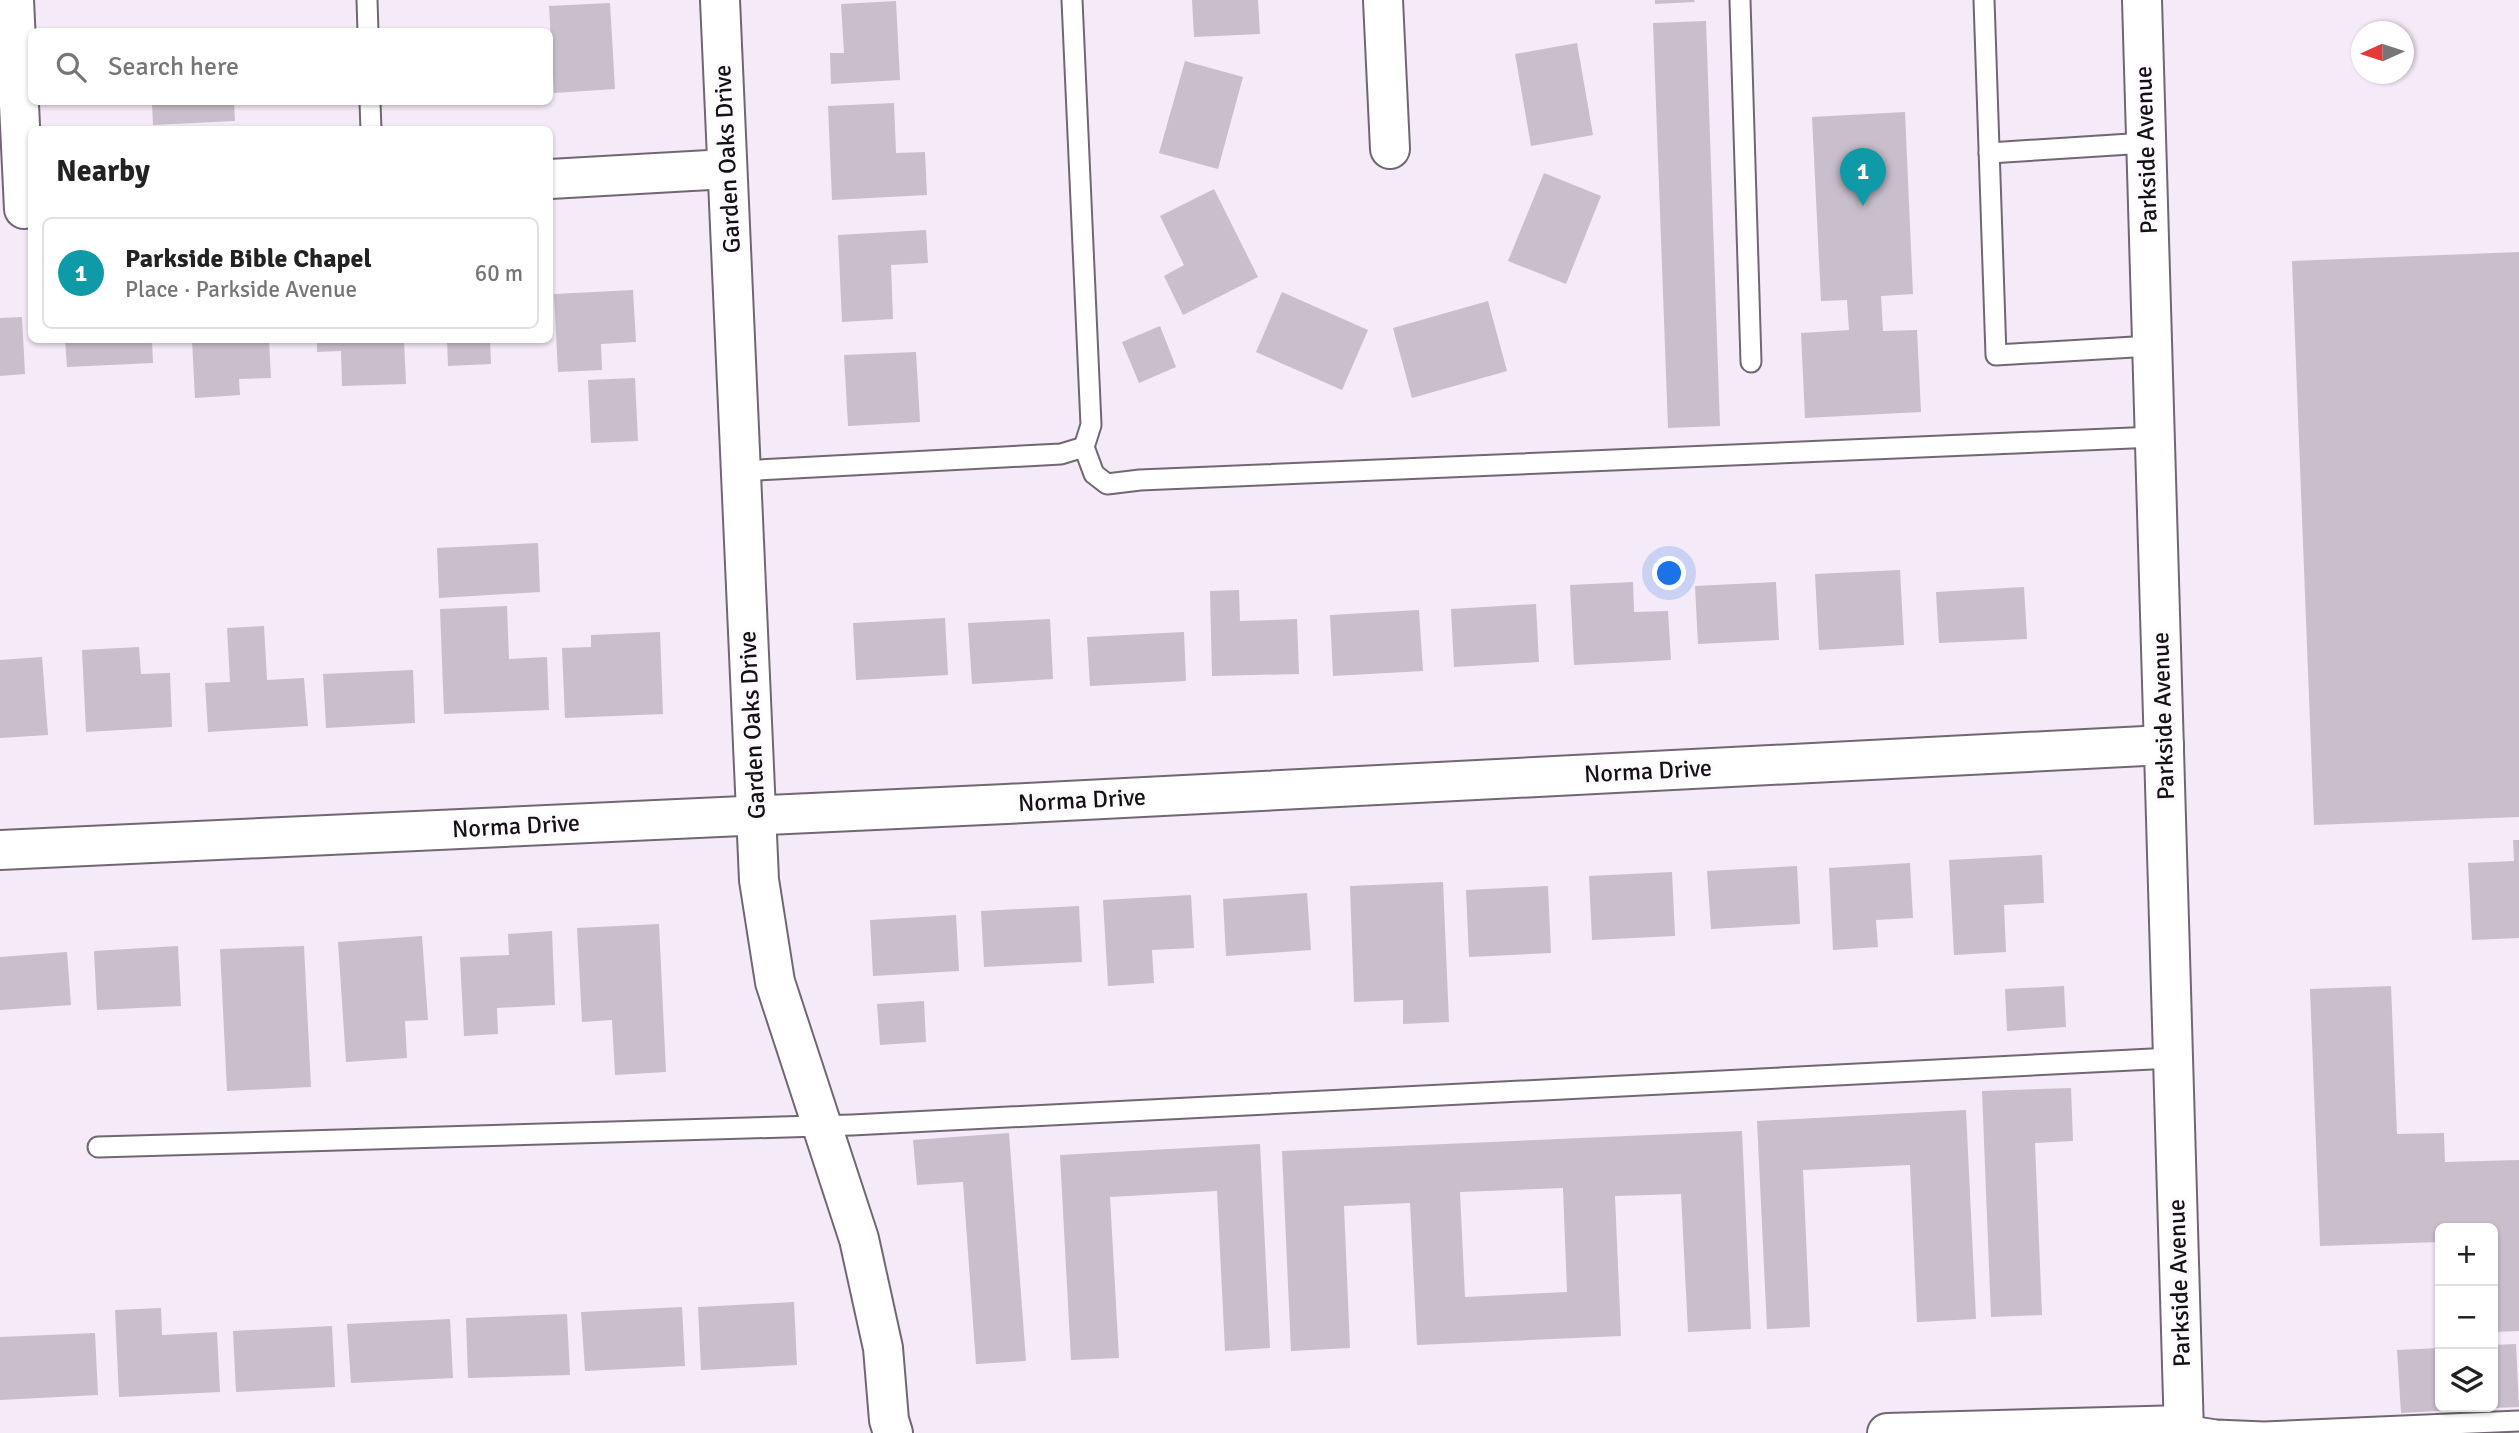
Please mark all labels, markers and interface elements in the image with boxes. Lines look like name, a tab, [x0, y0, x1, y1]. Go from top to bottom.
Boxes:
north arrow	[2351, 21, 2414, 84]
search box	[28, 28, 553, 105]
icon: search	[52, 48, 90, 86]
text: Search here	[108, 51, 239, 83]
street label: Garden Oaks Drive	[707, 64, 747, 254]
street label: Parkside Avenue	[2128, 65, 2164, 235]
pin: 1	[1840, 148, 1886, 206]
text: Nearby	[56, 153, 150, 190]
text: Parkside Bible Chapel	[125, 243, 372, 275]
text: 1	[75, 259, 87, 288]
text: 60 m	[475, 259, 523, 288]
text: Place · Parkside Avenue	[125, 275, 357, 304]
your location	[1652, 556, 1686, 590]
street label: Garden Oaks Drive	[732, 630, 772, 820]
street label: Parkside Avenue	[2145, 631, 2181, 801]
street label: Norma Drive	[1583, 753, 1713, 789]
street label: Norma Drive	[1017, 782, 1147, 818]
street label: Norma Drive	[451, 808, 581, 844]
street label: Parkside Avenue	[2161, 1198, 2197, 1368]
map controls	[2435, 1223, 2498, 1412]
button: +	[2435, 1223, 2498, 1286]
button: −	[2435, 1286, 2498, 1349]
button: layers	[2435, 1349, 2498, 1412]

